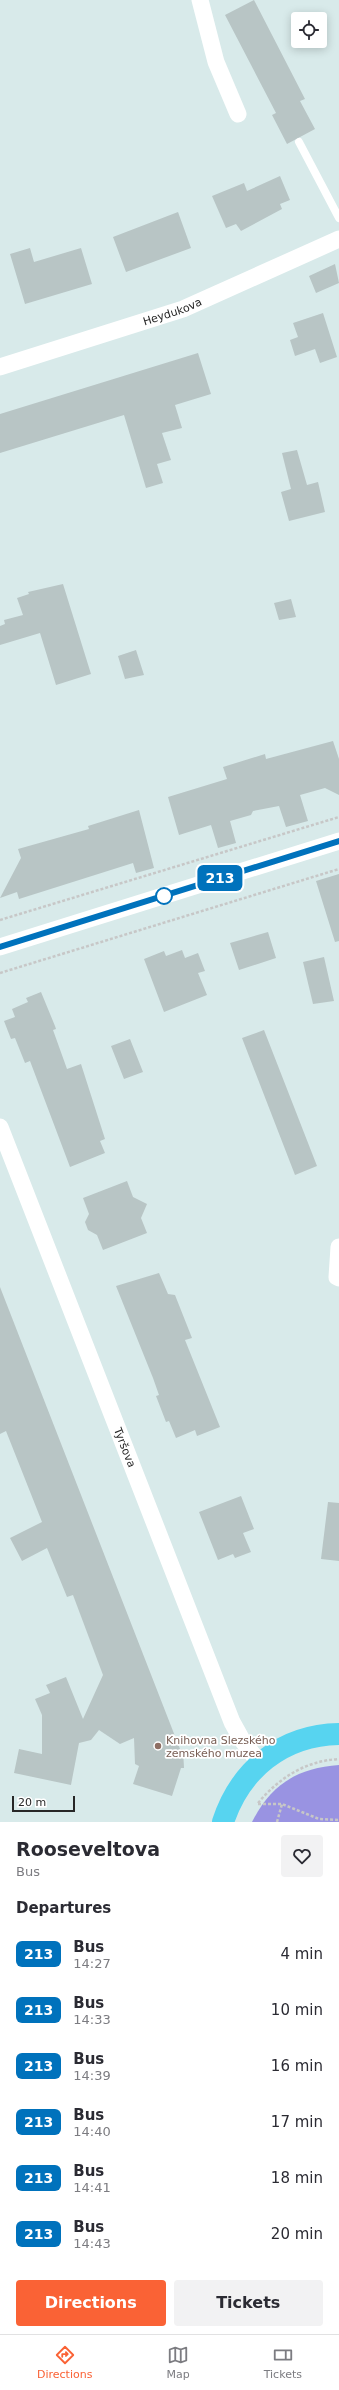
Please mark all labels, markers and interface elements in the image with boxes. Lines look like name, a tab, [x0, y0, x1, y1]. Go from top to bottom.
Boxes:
map controls	[291, 12, 327, 48]
button: locate	[291, 12, 327, 48]
street label: Heydukova	[141, 295, 204, 328]
line badge: 213	[197, 865, 243, 891]
text: 213	[205, 870, 235, 886]
unlabelled marker	[155, 887, 173, 905]
street label: Tyršova	[111, 1425, 139, 1469]
place label: Knihovna Slezského zemského muzea	[166, 1734, 276, 1760]
marker: Knihovna Slezského zemského muzea	[153, 1741, 163, 1751]
scale bar	[12, 1794, 75, 1813]
text: 20 m	[18, 1796, 46, 1809]
button: heart	[281, 1835, 323, 1877]
text: Rooseveltova	[16, 1838, 160, 1860]
text: Bus	[16, 1864, 40, 1879]
text: Departures	[16, 1899, 111, 1917]
text: Bus	[73, 1938, 104, 1956]
text: 4 min	[280, 1945, 323, 1963]
text: 213	[24, 1946, 53, 1962]
text: 14:27	[73, 1956, 111, 1971]
text: Bus	[73, 1994, 104, 2012]
text: 10 min	[271, 2001, 323, 2019]
text: 213	[24, 2002, 53, 2018]
text: 14:33	[73, 2012, 111, 2027]
text: Bus	[73, 2050, 104, 2068]
text: 16 min	[271, 2057, 323, 2075]
text: 213	[24, 2058, 53, 2074]
text: 14:39	[73, 2068, 111, 2083]
text: Bus	[73, 2106, 104, 2124]
text: 17 min	[271, 2113, 323, 2131]
text: 213	[24, 2114, 53, 2130]
text: 14:40	[73, 2124, 111, 2139]
text: Bus	[73, 2162, 104, 2180]
text: 18 min	[271, 2169, 323, 2187]
text: 213	[24, 2170, 53, 2186]
text: 14:41	[73, 2180, 111, 2195]
text: Bus	[73, 2218, 104, 2236]
text: 20 min	[271, 2225, 323, 2243]
text: 213	[24, 2226, 53, 2242]
text: 14:43	[73, 2236, 111, 2251]
button: Directions	[16, 2280, 166, 2326]
button: Tickets	[174, 2280, 323, 2326]
tab: Directions	[37, 2344, 92, 2381]
tab: Map	[166, 2344, 190, 2381]
tab: Tickets	[264, 2344, 302, 2381]

